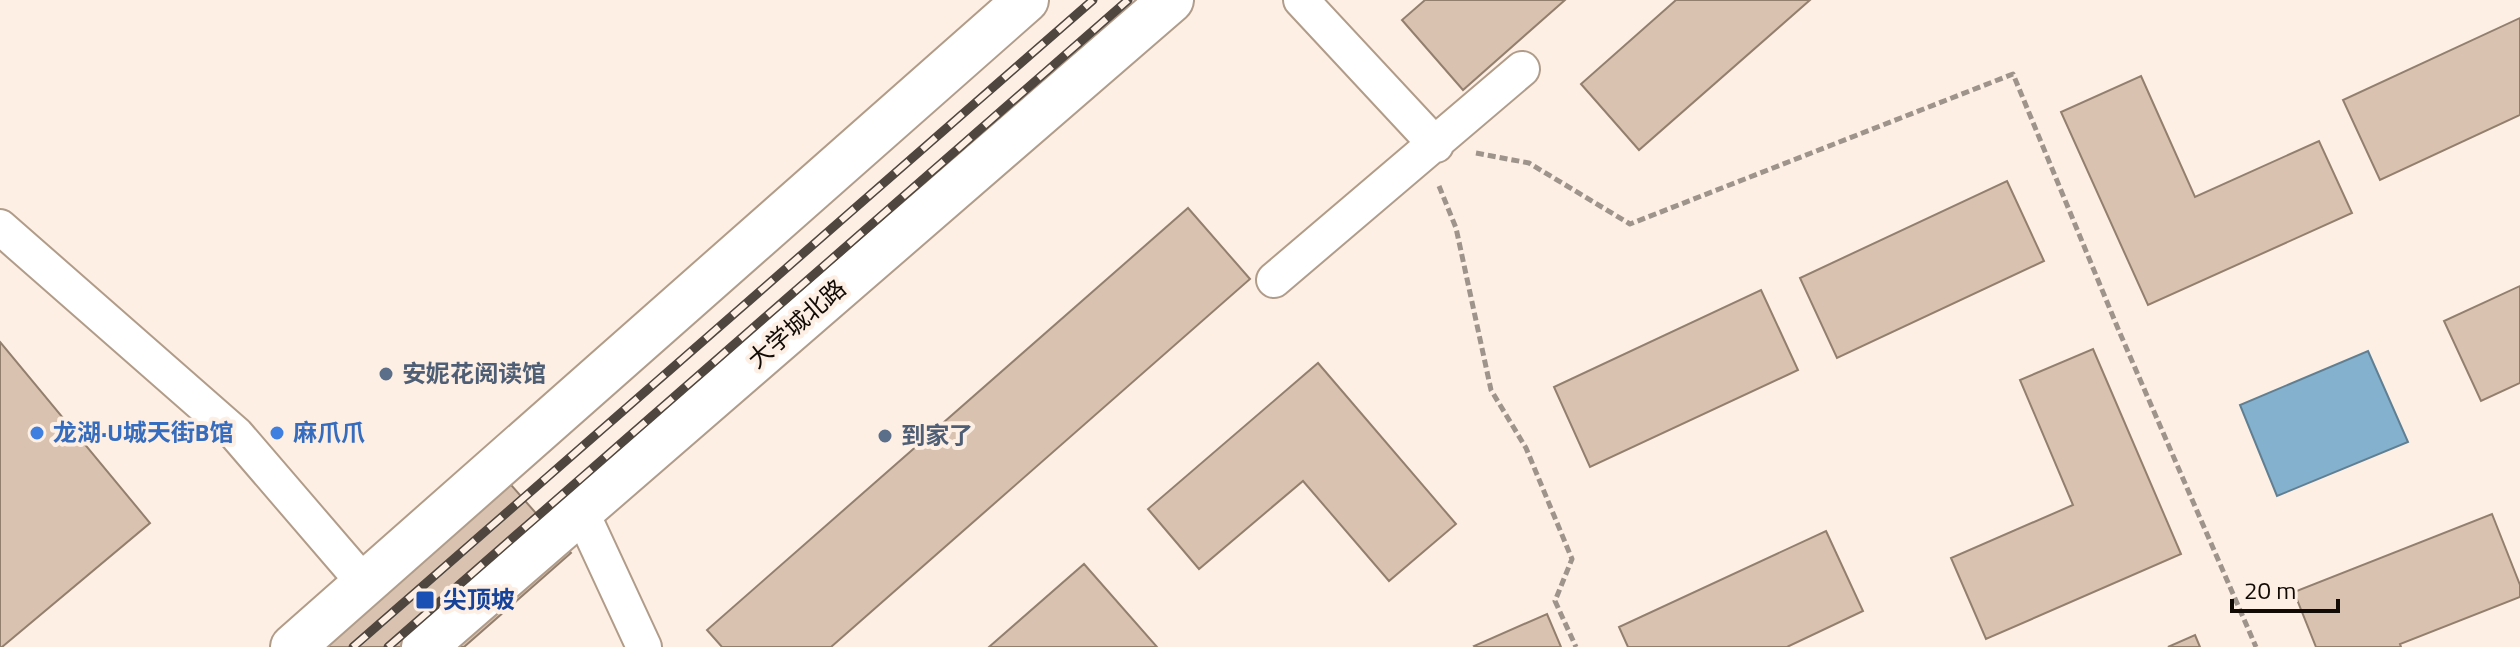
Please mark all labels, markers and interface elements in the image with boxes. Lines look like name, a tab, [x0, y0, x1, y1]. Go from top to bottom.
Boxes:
street label: 大学城北路	[739, 270, 853, 376]
place label: 安妮花阅读馆	[402, 355, 546, 391]
marker: 安妮花阅读馆	[377, 365, 395, 383]
place label: 龙湖·U城天街B馆	[53, 414, 233, 450]
place label: 麻爪爪	[293, 414, 365, 450]
place label: 到家了	[901, 417, 973, 453]
marker: 龙湖·U城天街B馆	[28, 424, 46, 442]
marker: 麻爪爪	[268, 424, 286, 442]
marker: 到家了	[876, 427, 894, 445]
scale bar	[2232, 563, 2338, 613]
text: 20 m	[2244, 572, 2296, 608]
place label: 尖顶坡	[443, 581, 515, 617]
marker: 尖顶坡	[414, 589, 436, 611]

